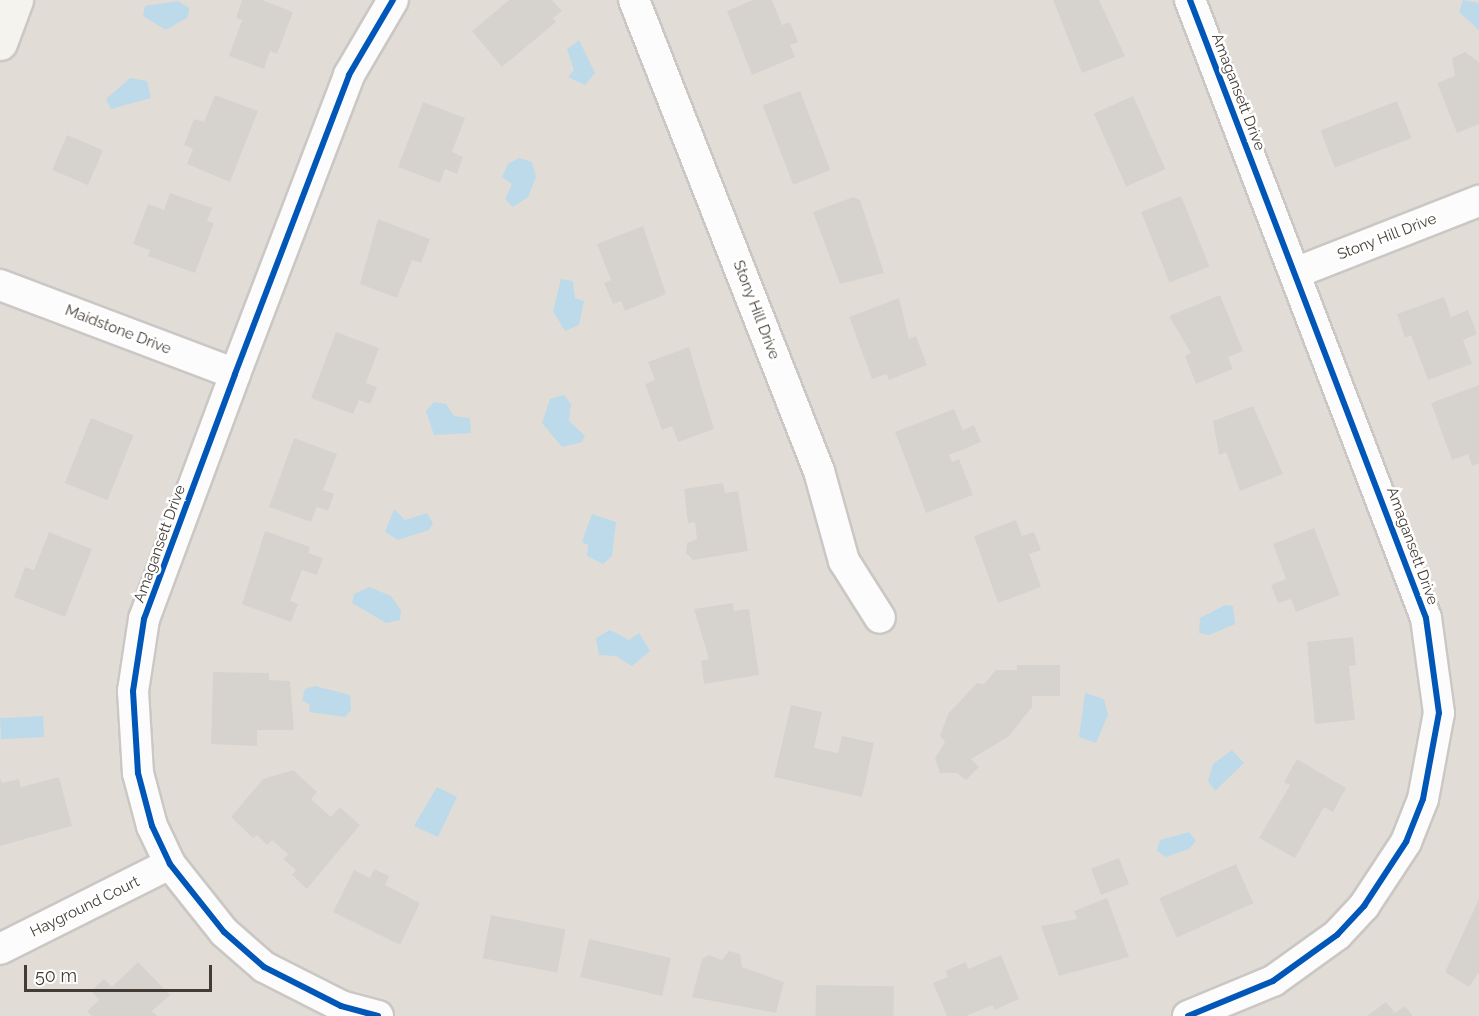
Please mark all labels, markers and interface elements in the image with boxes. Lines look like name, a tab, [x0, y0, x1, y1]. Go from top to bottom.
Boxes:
street label: Amagansett Drive	[1207, 31, 1269, 153]
street label: Stony Hill Drive	[1335, 210, 1439, 264]
street label: Stony Hill Drive	[729, 258, 783, 362]
street label: Maidstone Drive	[62, 302, 174, 358]
street label: Amagansett Drive	[130, 483, 190, 605]
street label: Amagansett Drive	[1382, 485, 1442, 607]
street label: Hayground Court	[27, 873, 143, 941]
scale bar	[27, 953, 214, 991]
text: 50 m	[35, 965, 77, 986]

